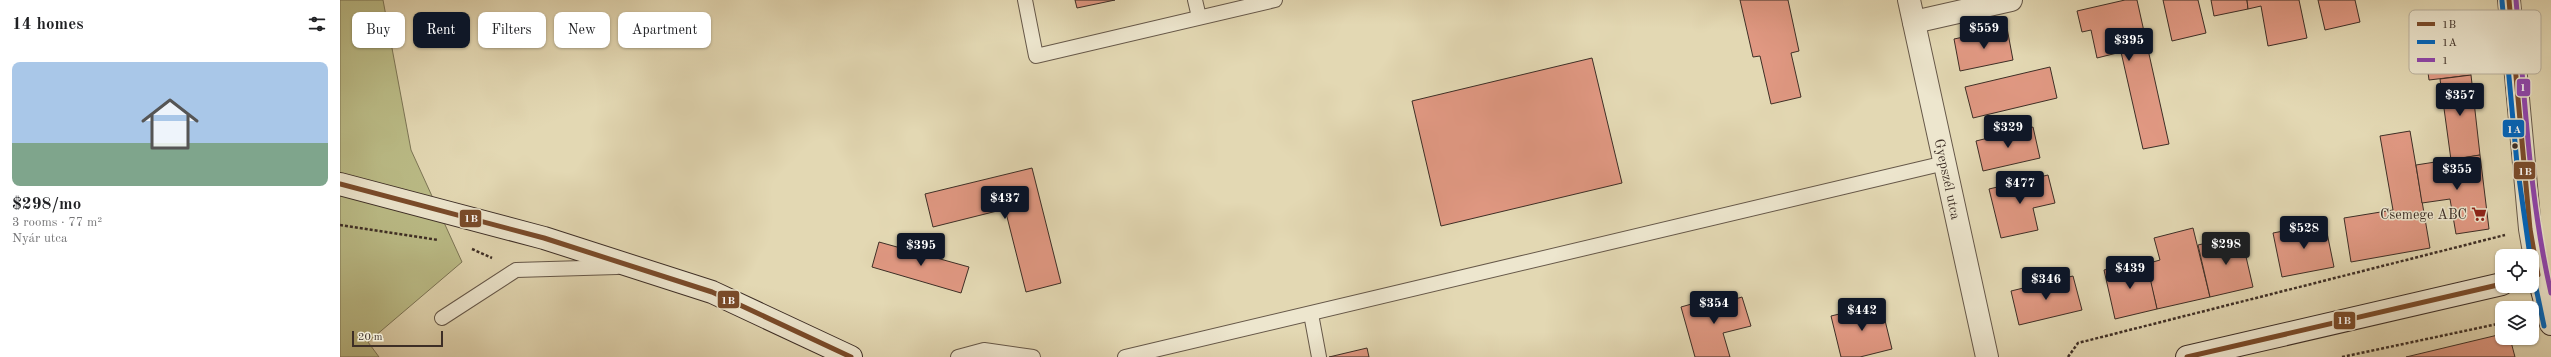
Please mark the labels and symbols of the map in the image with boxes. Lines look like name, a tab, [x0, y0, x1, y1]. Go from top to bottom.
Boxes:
legend	[2409, 10, 2541, 74]
pin: $559	[1960, 16, 2008, 50]
text: 1B	[2442, 20, 2456, 31]
pin: $395	[2105, 28, 2153, 62]
text: 1A	[2442, 38, 2457, 49]
text: 1	[2442, 56, 2448, 67]
line badge: 1	[2516, 78, 2531, 97]
pin: $357	[2436, 83, 2484, 117]
text: 1	[2520, 83, 2526, 94]
pin: $329	[1984, 115, 2032, 149]
line badge: 1A	[2502, 119, 2525, 138]
text: 1A	[2507, 125, 2522, 136]
street label: Gyepszél utca	[1932, 138, 1962, 221]
unlabelled marker	[2510, 141, 2520, 151]
pin: $355	[2433, 157, 2481, 191]
line badge: 1B	[2513, 161, 2536, 180]
text: 1B	[2518, 167, 2532, 178]
pin: $477	[1996, 171, 2044, 205]
pin: $437	[981, 186, 1029, 220]
supermarket icon: Csemege ABC	[2470, 205, 2488, 223]
place label: Csemege ABC	[2380, 208, 2467, 222]
line badge: 1B	[459, 209, 482, 228]
text: 1B	[464, 214, 478, 225]
pin: $528	[2280, 216, 2328, 250]
pin: $298	[2202, 232, 2250, 266]
pin: $395	[897, 233, 945, 267]
pin: $439	[2106, 256, 2154, 290]
pin: $346	[2022, 267, 2070, 301]
line badge: 1B	[717, 290, 740, 309]
pin: $354	[1690, 291, 1738, 325]
text: 1B	[721, 296, 735, 307]
pin: $442	[1838, 298, 1886, 332]
line badge: 1B	[2333, 311, 2356, 330]
text: 1B	[2337, 316, 2351, 327]
scale bar	[352, 329, 443, 348]

